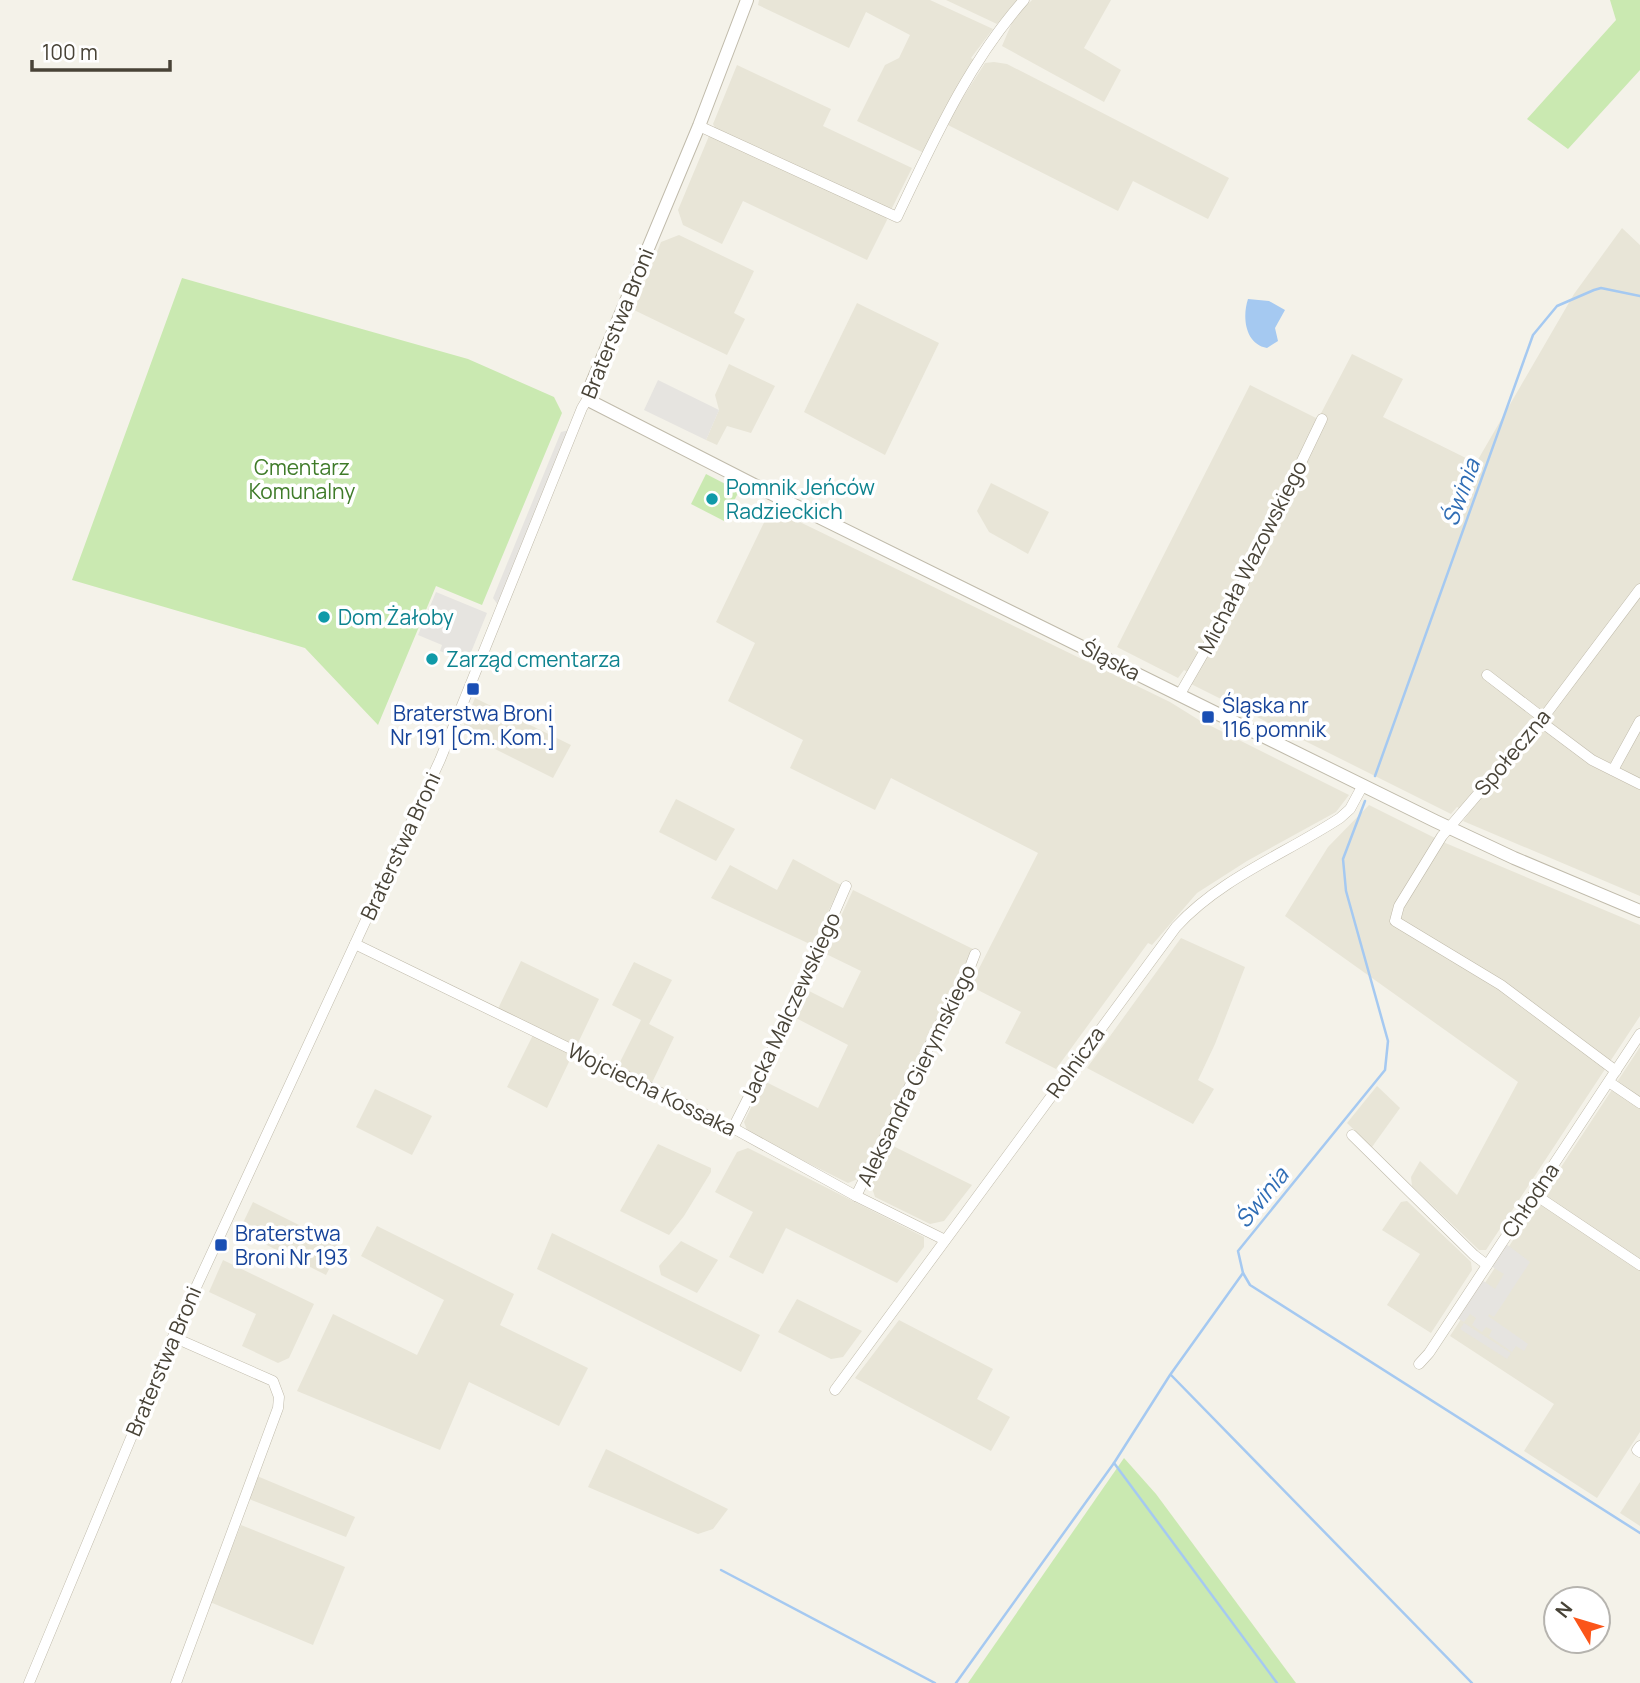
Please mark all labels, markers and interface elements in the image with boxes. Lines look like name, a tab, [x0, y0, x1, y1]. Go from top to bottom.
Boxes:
scale bar	[32, 28, 170, 72]
text: 100 m	[42, 38, 98, 66]
street label: Braterstwa Broni	[574, 244, 660, 402]
park label: Cmentarz Komunalny	[249, 453, 355, 505]
water label: Świnia	[1433, 453, 1487, 530]
street label: Michała Wazowskiego	[1191, 456, 1313, 658]
place label: Pomnik Jeńców Radzieckich	[726, 473, 875, 525]
marker: Pomnik Jeńców Radzieckich	[704, 491, 720, 507]
place label: Dom Żałoby	[338, 603, 454, 631]
marker: Dom Żałoby	[316, 609, 332, 625]
street label: Śląska	[1077, 633, 1145, 687]
place label: Zarząd cmentarza	[446, 645, 621, 673]
marker: Zarząd cmentarza	[424, 651, 440, 667]
marker: Braterstwa Broni Nr 191 [Cm. Kom.]	[465, 681, 481, 697]
place label: Śląska nr 116 pomnik	[1222, 691, 1327, 743]
place label: Braterstwa Broni Nr 191 [Cm. Kom.]	[390, 699, 556, 751]
street label: Społeczna	[1468, 703, 1556, 801]
marker: Śląska nr 116 pomnik	[1200, 709, 1216, 725]
street label: Braterstwa Broni	[354, 768, 446, 924]
street label: Jacka Malczewskiego	[734, 908, 846, 1106]
street label: Aleksandra Gierymskiego	[850, 960, 982, 1190]
street label: Rolnicza	[1040, 1021, 1110, 1103]
street label: Wojciecha Kossaka	[563, 1036, 741, 1142]
street label: Chłodna	[1495, 1157, 1565, 1243]
water label: Świnia	[1227, 1159, 1296, 1234]
place label: Braterstwa Broni Nr 193	[235, 1219, 348, 1271]
marker: Braterstwa Broni Nr 193	[213, 1237, 229, 1253]
street label: Braterstwa Broni	[119, 1282, 207, 1440]
north arrow	[1542, 1585, 1612, 1655]
text: N	[1549, 1596, 1578, 1623]

